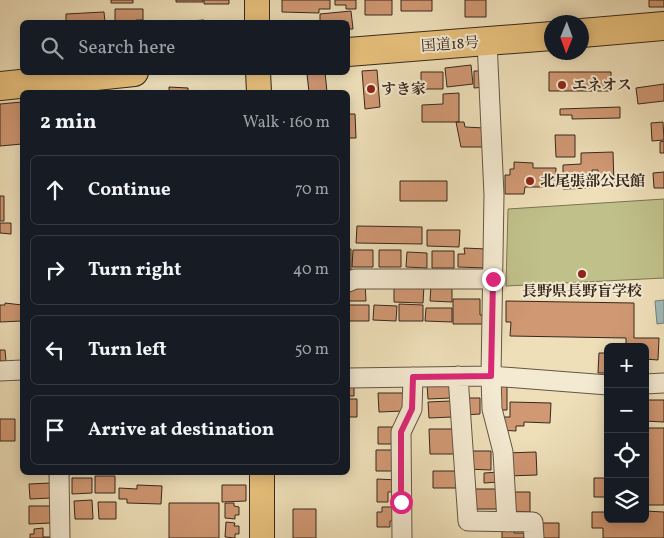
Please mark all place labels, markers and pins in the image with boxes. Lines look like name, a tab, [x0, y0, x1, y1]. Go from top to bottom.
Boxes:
place label: エネオス	[572, 76, 632, 97]
marker: エネオス	[556, 79, 568, 91]
place label: すき家	[381, 80, 426, 101]
marker: すき家	[365, 83, 377, 95]
place label: 北尾張部公民館	[540, 172, 645, 193]
marker: 北尾張部公民館	[524, 175, 536, 187]
marker: 長野県長野盲学校	[576, 268, 588, 280]
place label: 長野県長野盲学校	[522, 282, 642, 303]

